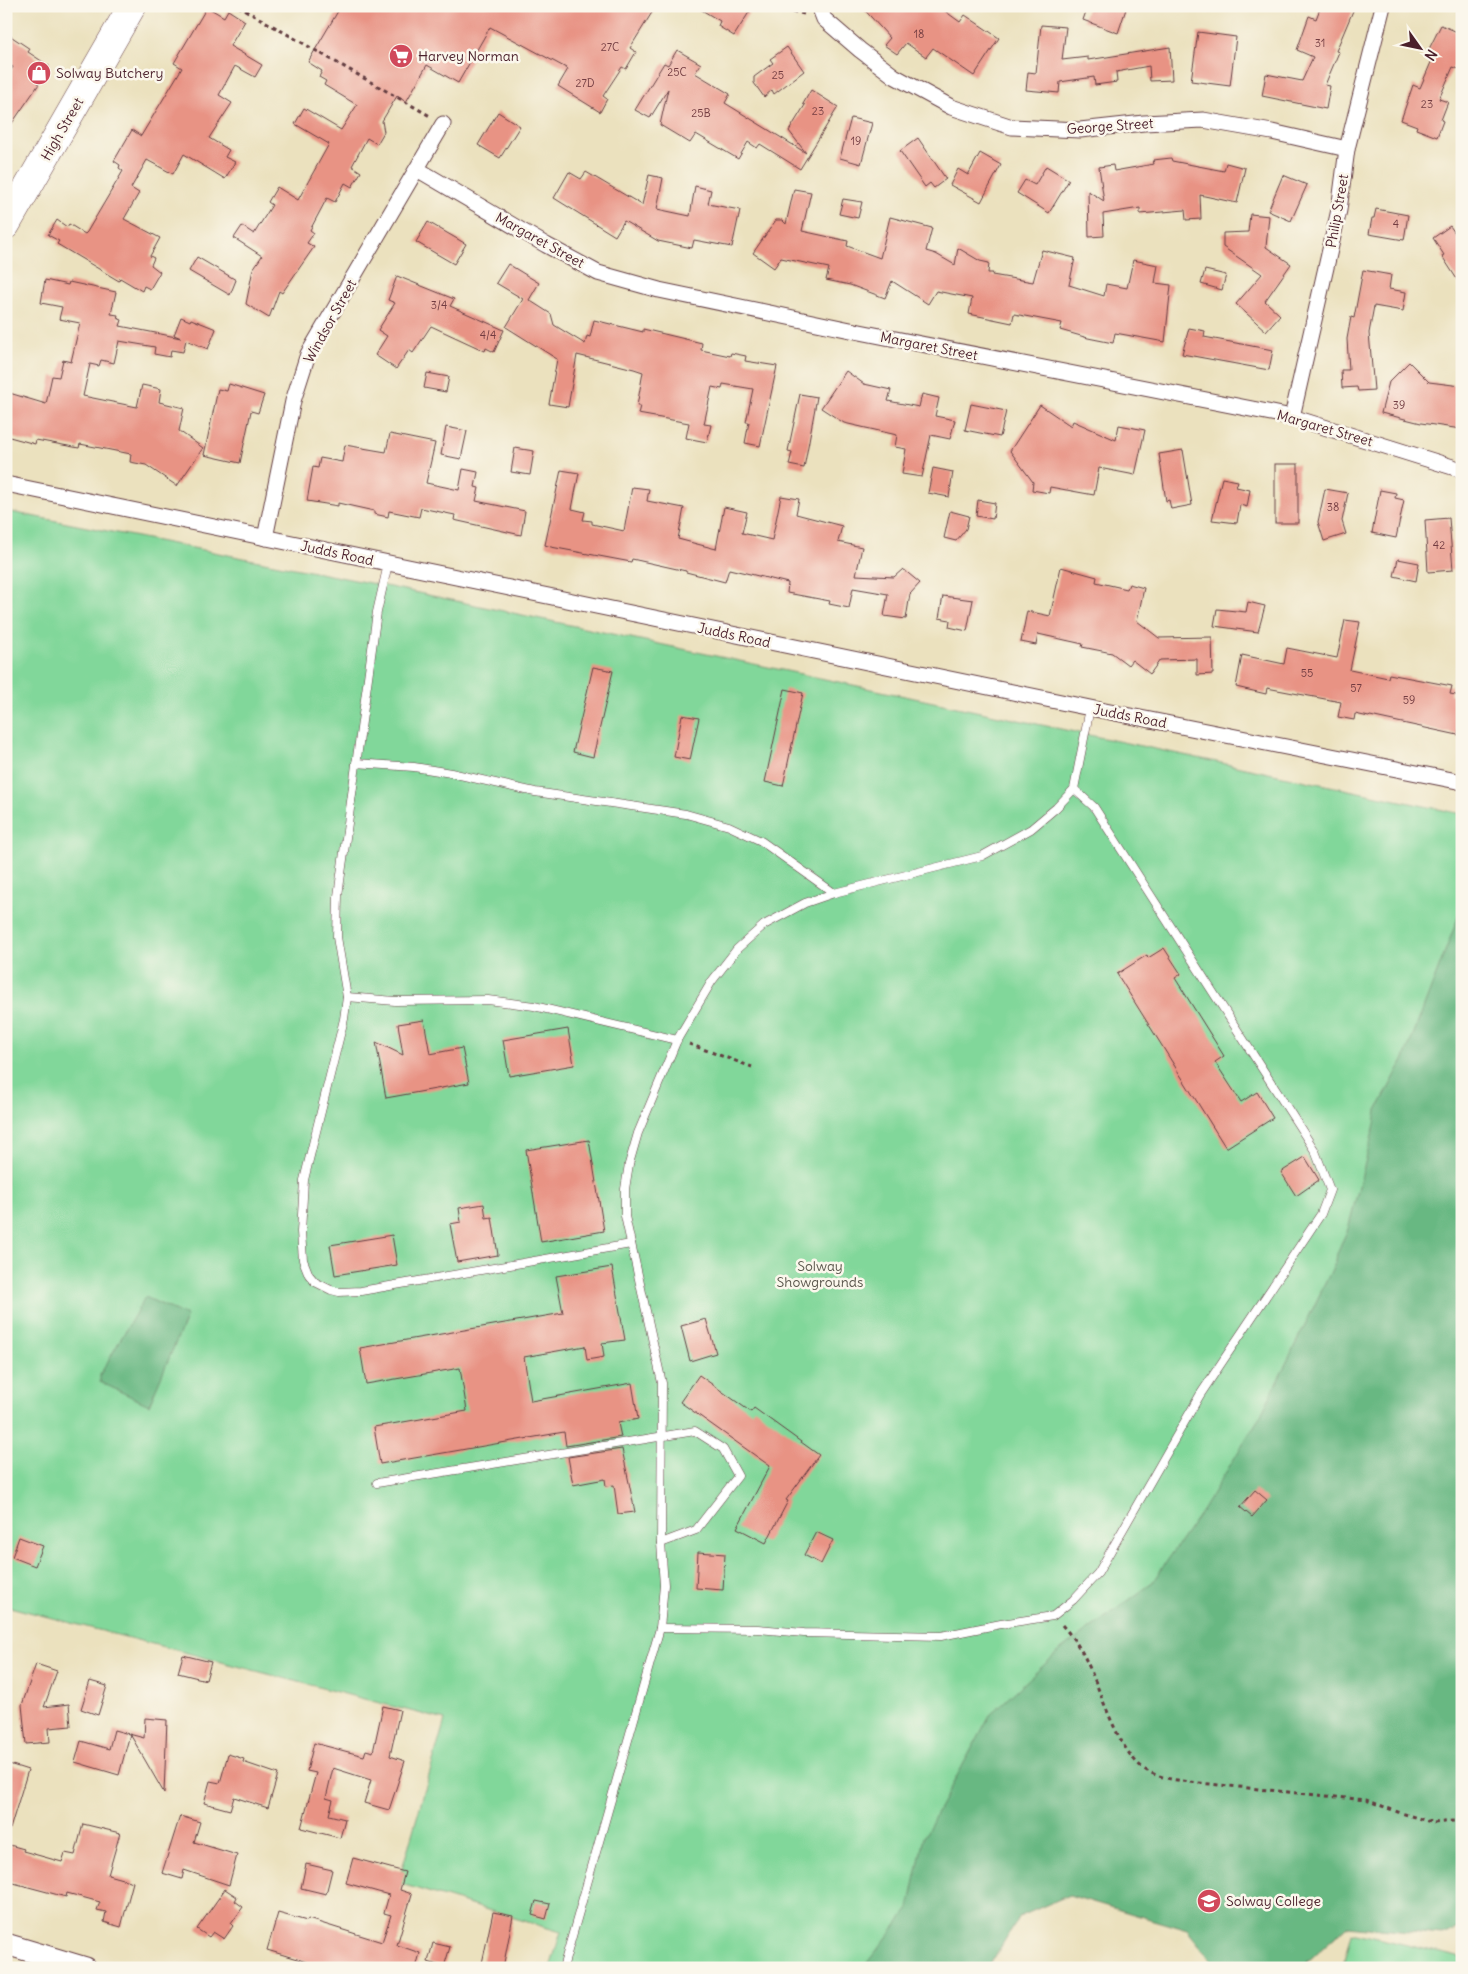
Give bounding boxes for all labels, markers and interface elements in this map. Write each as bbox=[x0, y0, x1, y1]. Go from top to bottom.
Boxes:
north arrow bbox=[1396, 22, 1446, 72]
house number: 18 bbox=[914, 27, 924, 41]
house number: 31 bbox=[1315, 36, 1325, 50]
house number: 27C bbox=[601, 40, 619, 54]
supermarket icon: Harvey Norman bbox=[388, 43, 414, 69]
text: N bbox=[1421, 46, 1441, 64]
place label: Harvey Norman bbox=[418, 47, 519, 65]
shop icon: Solway Butchery bbox=[26, 60, 52, 86]
place label: Solway Butchery bbox=[56, 64, 163, 82]
house number: 25C bbox=[667, 65, 687, 79]
house number: 25 bbox=[772, 68, 784, 82]
house number: 27D bbox=[575, 76, 595, 90]
street label: High Street bbox=[37, 94, 87, 164]
house number: 23 bbox=[1421, 97, 1433, 111]
house number: 23 bbox=[812, 104, 824, 118]
house number: 25B bbox=[691, 106, 711, 120]
street label: George Street bbox=[1066, 114, 1154, 138]
house number: 19 bbox=[851, 134, 861, 148]
street label: Philip Street bbox=[1322, 172, 1352, 249]
street label: Margaret Street bbox=[492, 208, 588, 272]
house number: 4 bbox=[1393, 217, 1399, 231]
street label: Windsor Street bbox=[300, 276, 361, 366]
house number: 3/4 bbox=[431, 298, 447, 312]
house number: 4/4 bbox=[480, 328, 496, 342]
street label: Margaret Street bbox=[879, 328, 980, 364]
house number: 39 bbox=[1393, 398, 1405, 412]
street label: Margaret Street bbox=[1275, 406, 1375, 450]
house number: 38 bbox=[1327, 500, 1339, 514]
street label: Judds Road bbox=[299, 536, 375, 570]
house number: 42 bbox=[1433, 538, 1445, 552]
street label: Judds Road bbox=[696, 618, 772, 652]
house number: 55 bbox=[1301, 666, 1313, 680]
house number: 57 bbox=[1350, 681, 1362, 695]
house number: 59 bbox=[1403, 693, 1415, 707]
street label: Judds Road bbox=[1092, 700, 1168, 732]
park label: Solway Showgrounds bbox=[777, 1257, 863, 1291]
school or university icon: Solway College bbox=[1196, 1888, 1222, 1914]
place label: Solway College bbox=[1226, 1892, 1321, 1910]

